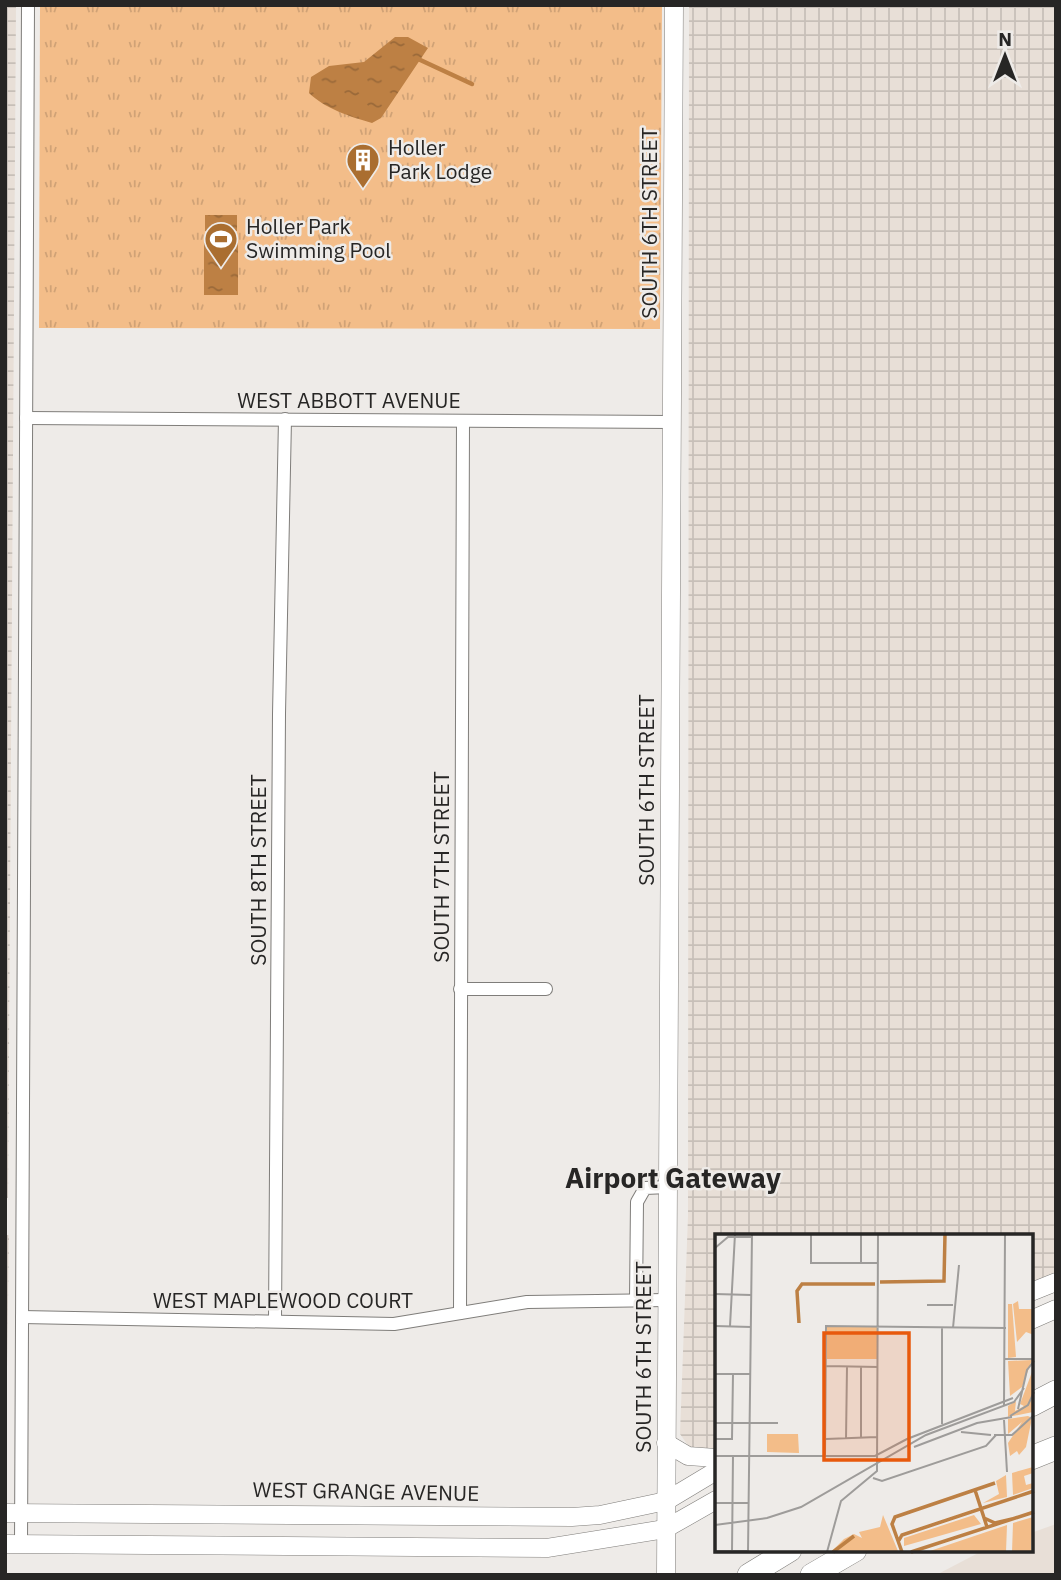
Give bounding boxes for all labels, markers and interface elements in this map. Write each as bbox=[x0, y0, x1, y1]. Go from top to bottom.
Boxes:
north arrow bbox=[970, 21, 1040, 91]
text: N bbox=[998, 27, 1012, 51]
street label: SOUTH 6TH STREET bbox=[635, 127, 663, 319]
place label: Holler Park Lodge bbox=[388, 133, 492, 185]
building icon: Holler Park Lodge bbox=[344, 141, 382, 190]
place label: Holler Park Swimming Pool bbox=[246, 212, 391, 264]
sports icon: Holler Park Swimming Pool bbox=[202, 220, 240, 269]
street label: WEST ABBOTT AVENUE bbox=[237, 386, 461, 414]
street label: SOUTH 6TH STREET bbox=[632, 694, 660, 886]
street label: SOUTH 7TH STREET bbox=[427, 771, 455, 963]
street label: SOUTH 8TH STREET bbox=[244, 774, 272, 966]
district label: Airport Gateway bbox=[565, 1159, 781, 1196]
inset map bbox=[715, 1234, 1033, 1552]
street label: SOUTH 6TH STREET bbox=[629, 1261, 657, 1453]
street label: WEST MAPLEWOOD COURT bbox=[153, 1286, 413, 1314]
street label: WEST GRANGE AVENUE bbox=[252, 1475, 480, 1507]

